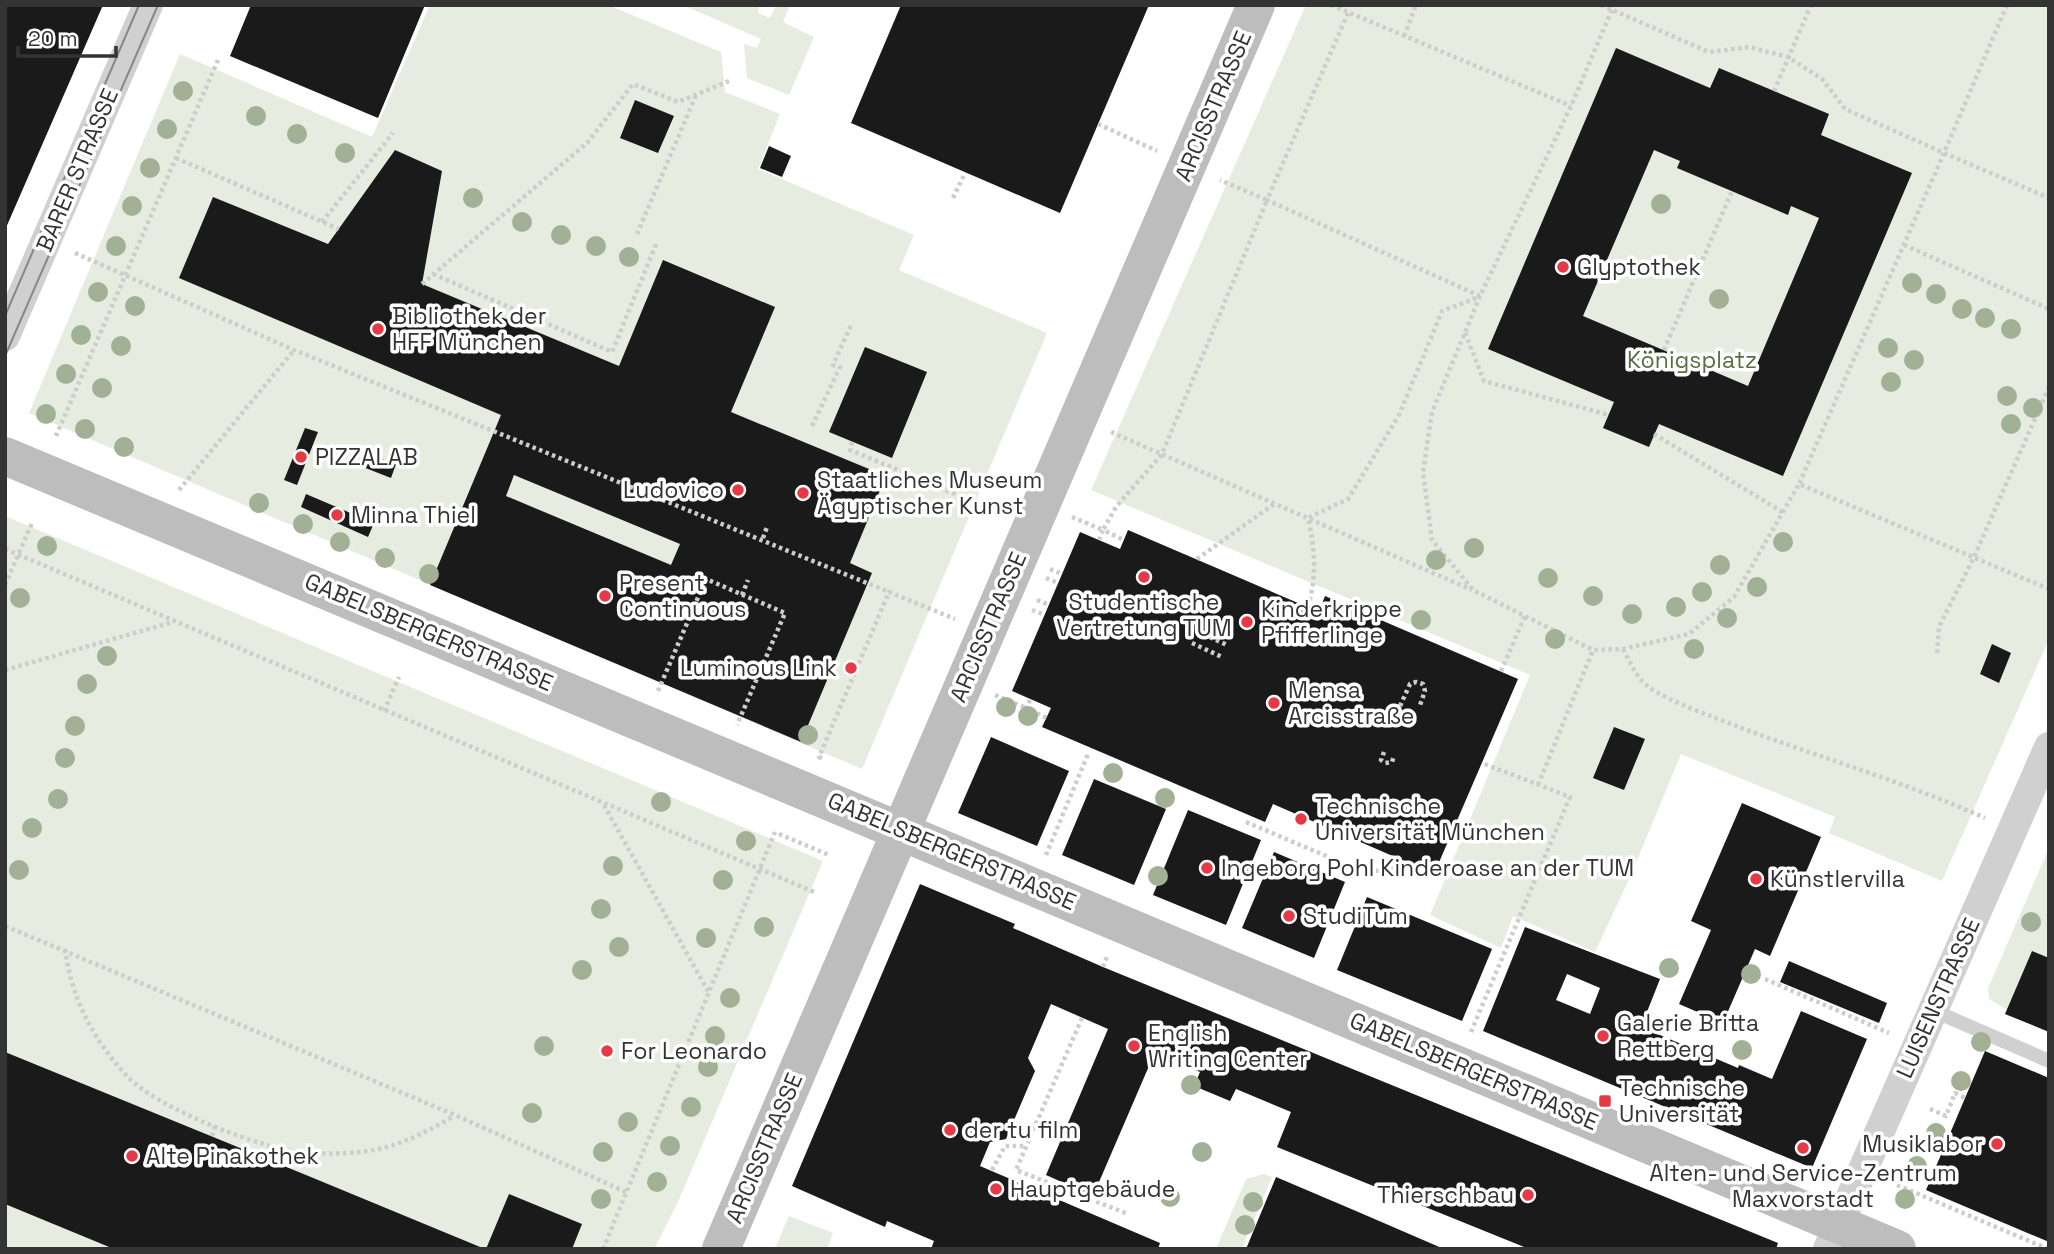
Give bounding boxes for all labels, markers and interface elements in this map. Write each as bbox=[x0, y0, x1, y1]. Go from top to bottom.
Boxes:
scale bar bbox=[18, 14, 116, 58]
text: 20 m bbox=[28, 25, 78, 52]
street label: ARCISSTRASSE bbox=[1168, 26, 1258, 186]
street label: BARER STRASSE bbox=[29, 84, 125, 256]
place label: Glyptothek bbox=[1577, 252, 1701, 282]
marker: Glyptothek bbox=[1555, 259, 1571, 275]
place label: Bibliothek der HFF München bbox=[392, 301, 546, 357]
marker: Bibliothek der HFF München bbox=[370, 321, 386, 337]
park label: Königsplatz bbox=[1627, 345, 1757, 375]
place label: PIZZALAB bbox=[315, 442, 418, 472]
marker: PIZZALAB bbox=[293, 449, 309, 465]
place label: Staatliches Museum Ägyptischer Kunst bbox=[817, 465, 1042, 521]
place label: Ludovico bbox=[623, 475, 724, 505]
marker: Ludovico bbox=[730, 482, 746, 498]
marker: Staatliches Museum Ägyptischer Kunst bbox=[795, 485, 811, 501]
place label: Minna Thiel bbox=[351, 500, 476, 530]
marker: Minna Thiel bbox=[329, 507, 345, 523]
street label: ARCISSTRASSE bbox=[943, 547, 1033, 707]
street label: GABELSBERGERSTRASSE bbox=[300, 566, 558, 698]
place label: Present Continuous bbox=[619, 568, 746, 624]
marker: Studentische Vertretung TUM bbox=[1136, 569, 1152, 585]
place label: Studentische Vertretung TUM bbox=[1056, 587, 1232, 643]
marker: Present Continuous bbox=[597, 588, 613, 604]
place label: Kinderkrippe Pfifferlinge bbox=[1261, 594, 1402, 650]
marker: Kinderkrippe Pfifferlinge bbox=[1239, 614, 1255, 630]
place label: Luminous Link bbox=[680, 653, 837, 683]
marker: Luminous Link bbox=[843, 660, 859, 676]
place label: Mensa Arcisstraße bbox=[1288, 675, 1414, 731]
marker: Mensa Arcisstraße bbox=[1266, 695, 1282, 711]
street label: GABELSBERGERSTRASSE bbox=[823, 785, 1081, 917]
place label: Technische Universität München bbox=[1315, 791, 1545, 847]
marker: Technische Universität München bbox=[1293, 811, 1309, 827]
place label: Ingeborg Pohl Kinderoase an der TUM bbox=[1221, 853, 1634, 883]
marker: Ingeborg Pohl Kinderoase an der TUM bbox=[1199, 860, 1215, 876]
place label: Künstlervilla bbox=[1770, 864, 1905, 894]
marker: Künstlervilla bbox=[1748, 871, 1764, 887]
place label: StudiTum bbox=[1303, 901, 1408, 931]
marker: StudiTum bbox=[1281, 908, 1297, 924]
street label: LUISENSTRASSE bbox=[1889, 913, 1987, 1083]
street label: GABELSBERGERSTRASSE bbox=[1345, 1005, 1603, 1137]
place label: Galerie Britta Rettberg bbox=[1617, 1008, 1759, 1064]
place label: English Writing Center bbox=[1148, 1018, 1308, 1074]
marker: Galerie Britta Rettberg bbox=[1595, 1028, 1611, 1044]
place label: For Leonardo bbox=[621, 1036, 767, 1066]
marker: English Writing Center bbox=[1126, 1038, 1142, 1054]
marker: For Leonardo bbox=[599, 1043, 615, 1059]
street label: ARCISSTRASSE bbox=[719, 1068, 809, 1228]
place label: Technische Universität bbox=[1619, 1073, 1745, 1129]
marker: Technische Universität bbox=[1597, 1093, 1613, 1109]
place label: der tu film bbox=[964, 1115, 1078, 1145]
marker: der tu film bbox=[942, 1122, 958, 1138]
place label: Musiklabor bbox=[1862, 1129, 1983, 1159]
marker: Musiklabor bbox=[1989, 1136, 2005, 1152]
marker: Alten- und Service-Zentrum Maxvorstadt bbox=[1795, 1140, 1811, 1156]
place label: Alte Pinakothek bbox=[146, 1141, 319, 1171]
marker: Alte Pinakothek bbox=[124, 1148, 140, 1164]
place label: Alten- und Service-Zentrum Maxvorstadt bbox=[1649, 1158, 1957, 1214]
place label: Hauptgebäude bbox=[1010, 1174, 1175, 1204]
place label: Thierschbau bbox=[1377, 1180, 1514, 1210]
marker: Hauptgebäude bbox=[988, 1181, 1004, 1197]
marker: Thierschbau bbox=[1520, 1187, 1536, 1203]

